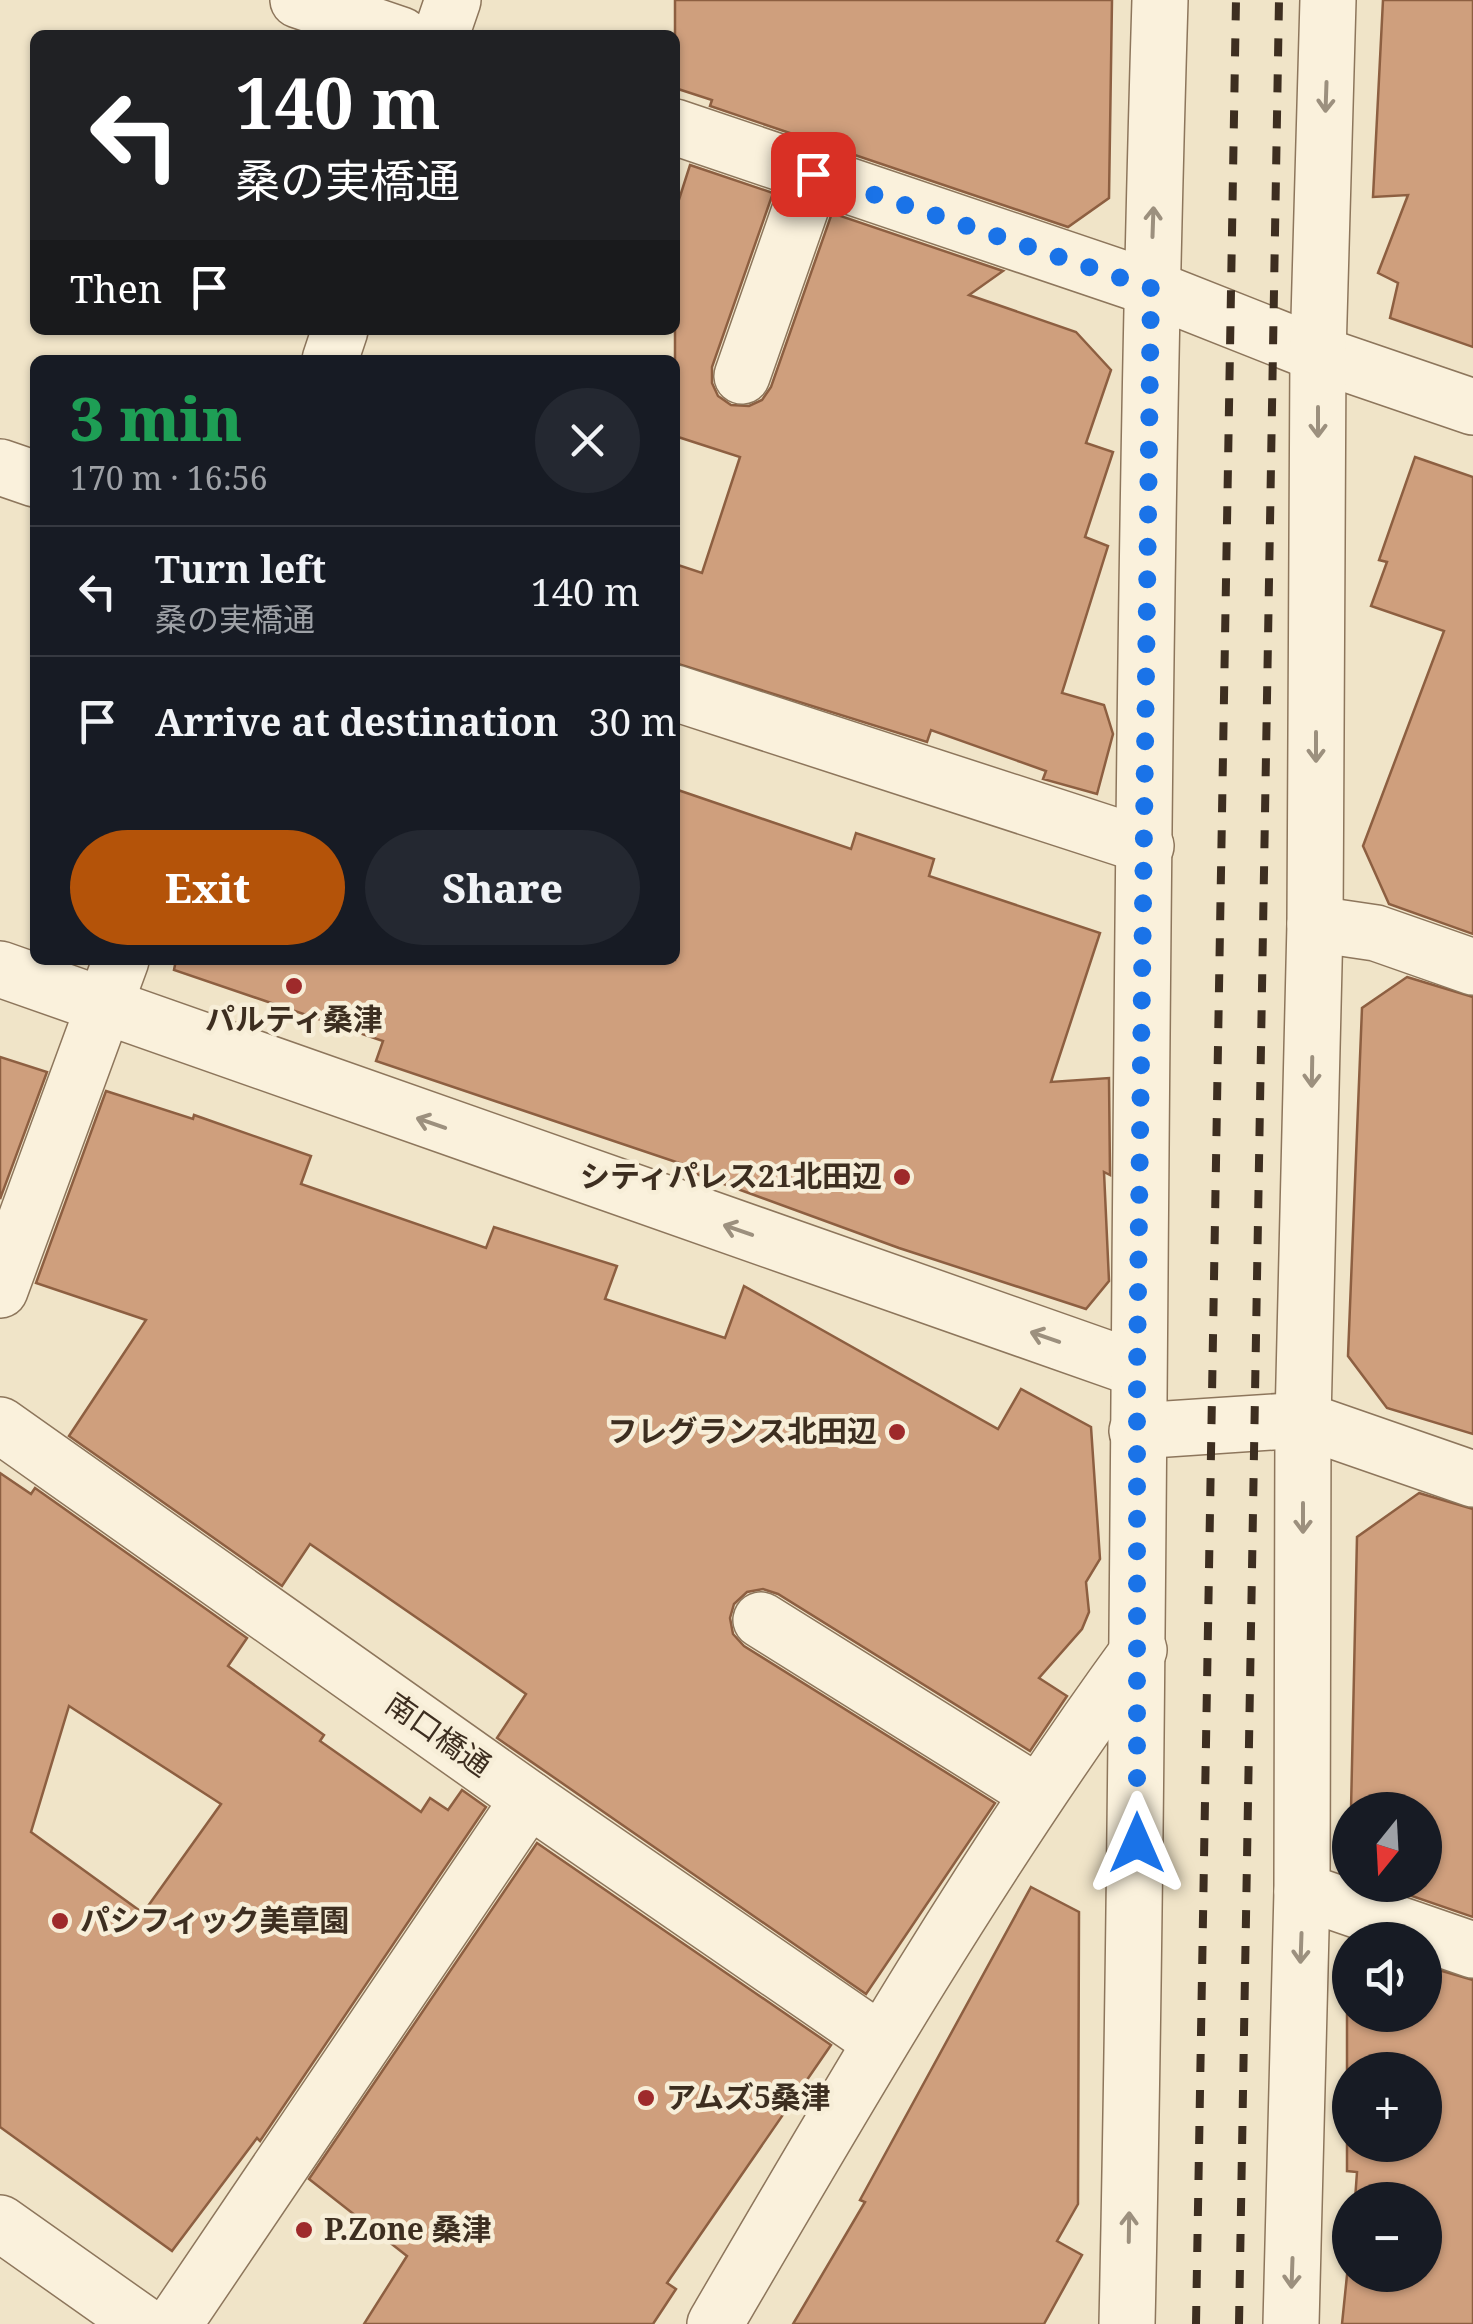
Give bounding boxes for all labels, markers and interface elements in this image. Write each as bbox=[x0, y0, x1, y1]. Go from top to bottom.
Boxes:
text: 140 m bbox=[235, 54, 441, 150]
icon: left bbox=[70, 70, 200, 200]
one-way arrow bbox=[1316, 81, 1335, 113]
pin bbox=[771, 132, 856, 217]
icon: arrive bbox=[786, 147, 841, 202]
text: 桑の実橋通 bbox=[235, 149, 460, 210]
one-way arrow bbox=[1144, 206, 1163, 238]
icon: arrive bbox=[182, 260, 237, 315]
text: Then bbox=[70, 262, 162, 314]
text: 3 min bbox=[70, 377, 242, 459]
button: close bbox=[535, 388, 640, 493]
one-way arrow bbox=[1308, 406, 1328, 438]
text: 170 m · 16:56 bbox=[70, 456, 268, 499]
text: Turn left bbox=[155, 542, 326, 594]
icon: left bbox=[70, 564, 125, 619]
text: 140 m bbox=[530, 565, 640, 617]
text: 桑の実橋通 bbox=[155, 597, 315, 640]
icon: arrive bbox=[70, 694, 125, 749]
text: Arrive at destination bbox=[155, 695, 559, 747]
text: 30 m bbox=[589, 695, 677, 747]
one-way arrow bbox=[1306, 730, 1326, 763]
button: Exit bbox=[70, 830, 345, 945]
button: Share bbox=[365, 830, 640, 945]
marker: パルティ桑津 bbox=[283, 975, 305, 997]
place label: パルティ桑津 bbox=[205, 998, 383, 1039]
one-way arrow bbox=[1302, 1056, 1321, 1088]
one-way arrow bbox=[417, 1113, 448, 1131]
place label: シティパレス21北田辺 bbox=[580, 1155, 882, 1196]
marker: シティパレス21北田辺 bbox=[891, 1166, 913, 1188]
one-way arrow bbox=[724, 1220, 755, 1238]
one-way arrow bbox=[1031, 1327, 1062, 1345]
place label: フレグランス北田辺 bbox=[608, 1410, 877, 1451]
marker: フレグランス北田辺 bbox=[886, 1421, 908, 1443]
one-way arrow bbox=[1294, 1500, 1312, 1533]
street label: 南口橋通 bbox=[378, 1683, 500, 1785]
position arrow bbox=[1085, 1791, 1189, 1895]
north arrow bbox=[1332, 1792, 1442, 1902]
map controls bbox=[1332, 1792, 1442, 2292]
place label: パシフィック美章園 bbox=[80, 1899, 349, 1940]
marker: パシフィック美章園 bbox=[49, 1910, 71, 1932]
button: sound bbox=[1332, 1922, 1442, 2032]
one-way arrow bbox=[1291, 1931, 1310, 1963]
button: + bbox=[1332, 2052, 1442, 2162]
place label: アムズ5桑津 bbox=[666, 2076, 831, 2117]
marker: アムズ5桑津 bbox=[635, 2087, 657, 2109]
button: − bbox=[1332, 2182, 1442, 2292]
place label: P.Zone 桑津 bbox=[324, 2208, 492, 2249]
one-way arrow bbox=[1120, 2211, 1139, 2243]
marker: P.Zone 桑津 bbox=[293, 2219, 315, 2241]
one-way arrow bbox=[1282, 2256, 1301, 2288]

